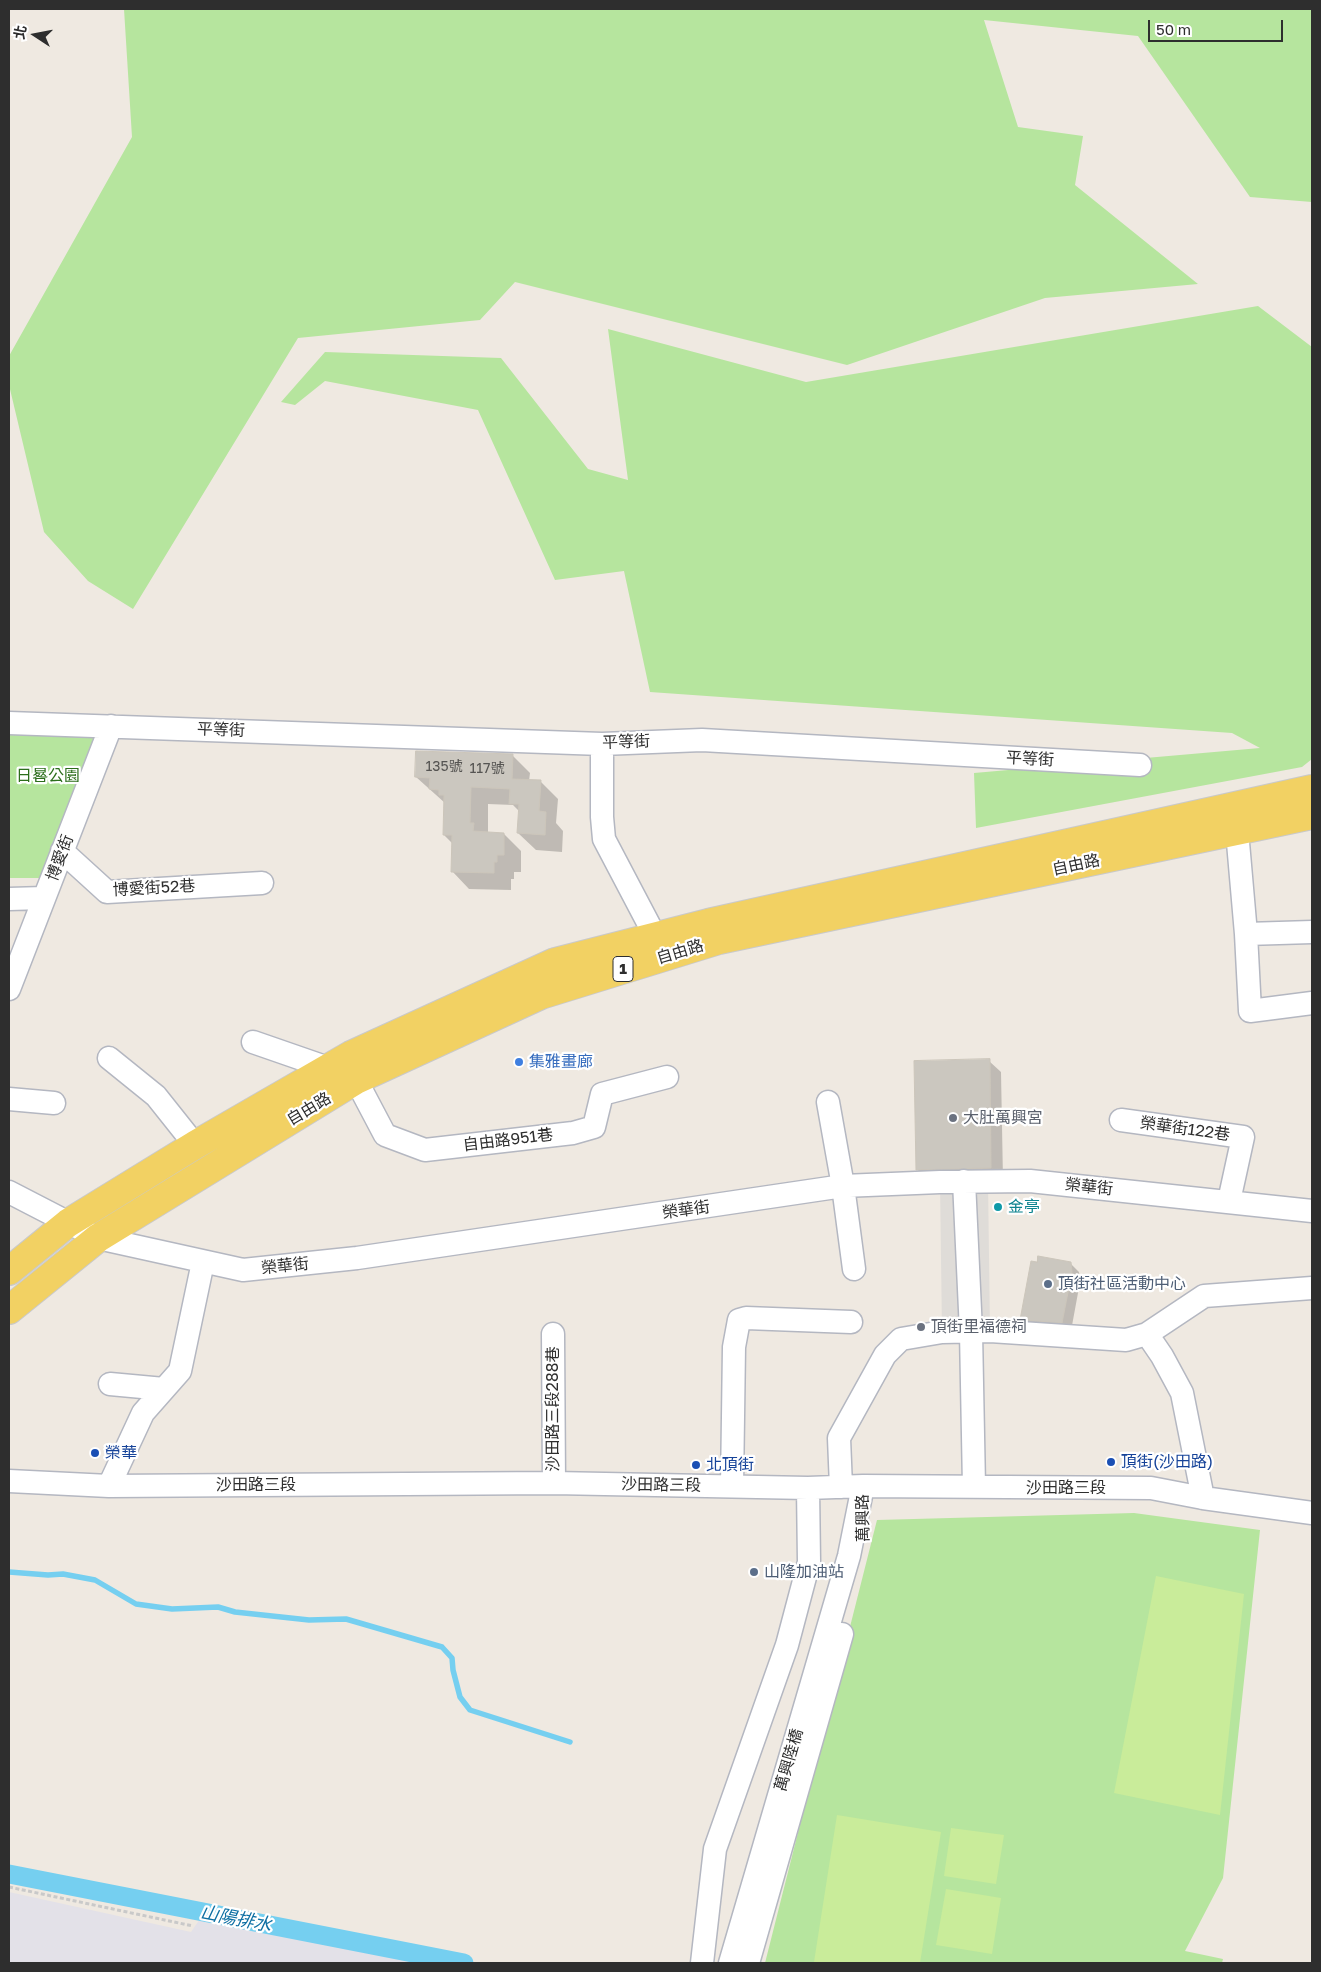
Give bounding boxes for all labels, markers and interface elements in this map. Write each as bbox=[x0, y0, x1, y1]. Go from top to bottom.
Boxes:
north arrow bbox=[10, 10, 60, 60]
scale bar bbox=[1151, 10, 1286, 42]
text: 50 m bbox=[1156, 20, 1191, 38]
text: 北 bbox=[10, 24, 29, 41]
street label: 平等街 bbox=[197, 720, 245, 740]
street label: 平等街 bbox=[602, 732, 650, 752]
street label: 平等街 bbox=[1006, 748, 1054, 770]
house number: 135號 bbox=[425, 759, 463, 775]
house number: 117號 bbox=[470, 761, 504, 777]
park label: 日晷公園 bbox=[16, 766, 80, 786]
street label: 博愛街 bbox=[42, 832, 78, 884]
street label: 自由路 bbox=[1051, 851, 1101, 879]
street label: 博愛街52巷 bbox=[112, 876, 196, 900]
street label: 自由路 bbox=[654, 936, 706, 968]
road number: 1 bbox=[613, 956, 633, 982]
place label: 集雅畫廊 bbox=[529, 1052, 593, 1072]
marker: 集雅畫廊 bbox=[513, 1056, 525, 1068]
street label: 自由路 bbox=[283, 1088, 335, 1130]
place label: 大肚萬興宮 bbox=[963, 1108, 1043, 1128]
marker: 大肚萬興宮 bbox=[947, 1112, 959, 1124]
street label: 榮華街122巷 bbox=[1139, 1113, 1231, 1145]
street label: 自由路951巷 bbox=[462, 1125, 554, 1155]
street label: 榮華街 bbox=[1064, 1175, 1114, 1199]
street label: 榮華街 bbox=[661, 1197, 711, 1223]
place label: 金亭 bbox=[1008, 1197, 1040, 1217]
marker: 金亭 bbox=[992, 1201, 1004, 1213]
street label: 榮華街 bbox=[260, 1254, 310, 1278]
place label: 頂街社區活動中心 bbox=[1058, 1274, 1186, 1294]
marker: 頂街社區活動中心 bbox=[1042, 1278, 1054, 1290]
place label: 頂街里福德祠 bbox=[931, 1317, 1027, 1337]
marker: 頂街里福德祠 bbox=[915, 1321, 927, 1333]
street label: 沙田路三段288巷 bbox=[543, 1347, 563, 1471]
place label: 榮華 bbox=[105, 1443, 137, 1463]
marker: 榮華 bbox=[89, 1447, 101, 1459]
place label: 頂街(沙田路) bbox=[1121, 1452, 1213, 1472]
place label: 北頂街 bbox=[706, 1455, 754, 1475]
marker: 頂街(沙田路) bbox=[1105, 1456, 1117, 1468]
marker: 北頂街 bbox=[690, 1459, 702, 1471]
street label: 沙田路三段 bbox=[216, 1475, 296, 1495]
street label: 沙田路三段 bbox=[621, 1475, 701, 1495]
street label: 沙田路三段 bbox=[1026, 1478, 1106, 1498]
street label: 萬興路 bbox=[853, 1494, 873, 1542]
place label: 山隆加油站 bbox=[764, 1562, 844, 1582]
marker: 山隆加油站 bbox=[748, 1566, 760, 1578]
street label: 萬興陸橋 bbox=[771, 1727, 807, 1793]
water label: 山陽排水 bbox=[199, 1902, 273, 1936]

